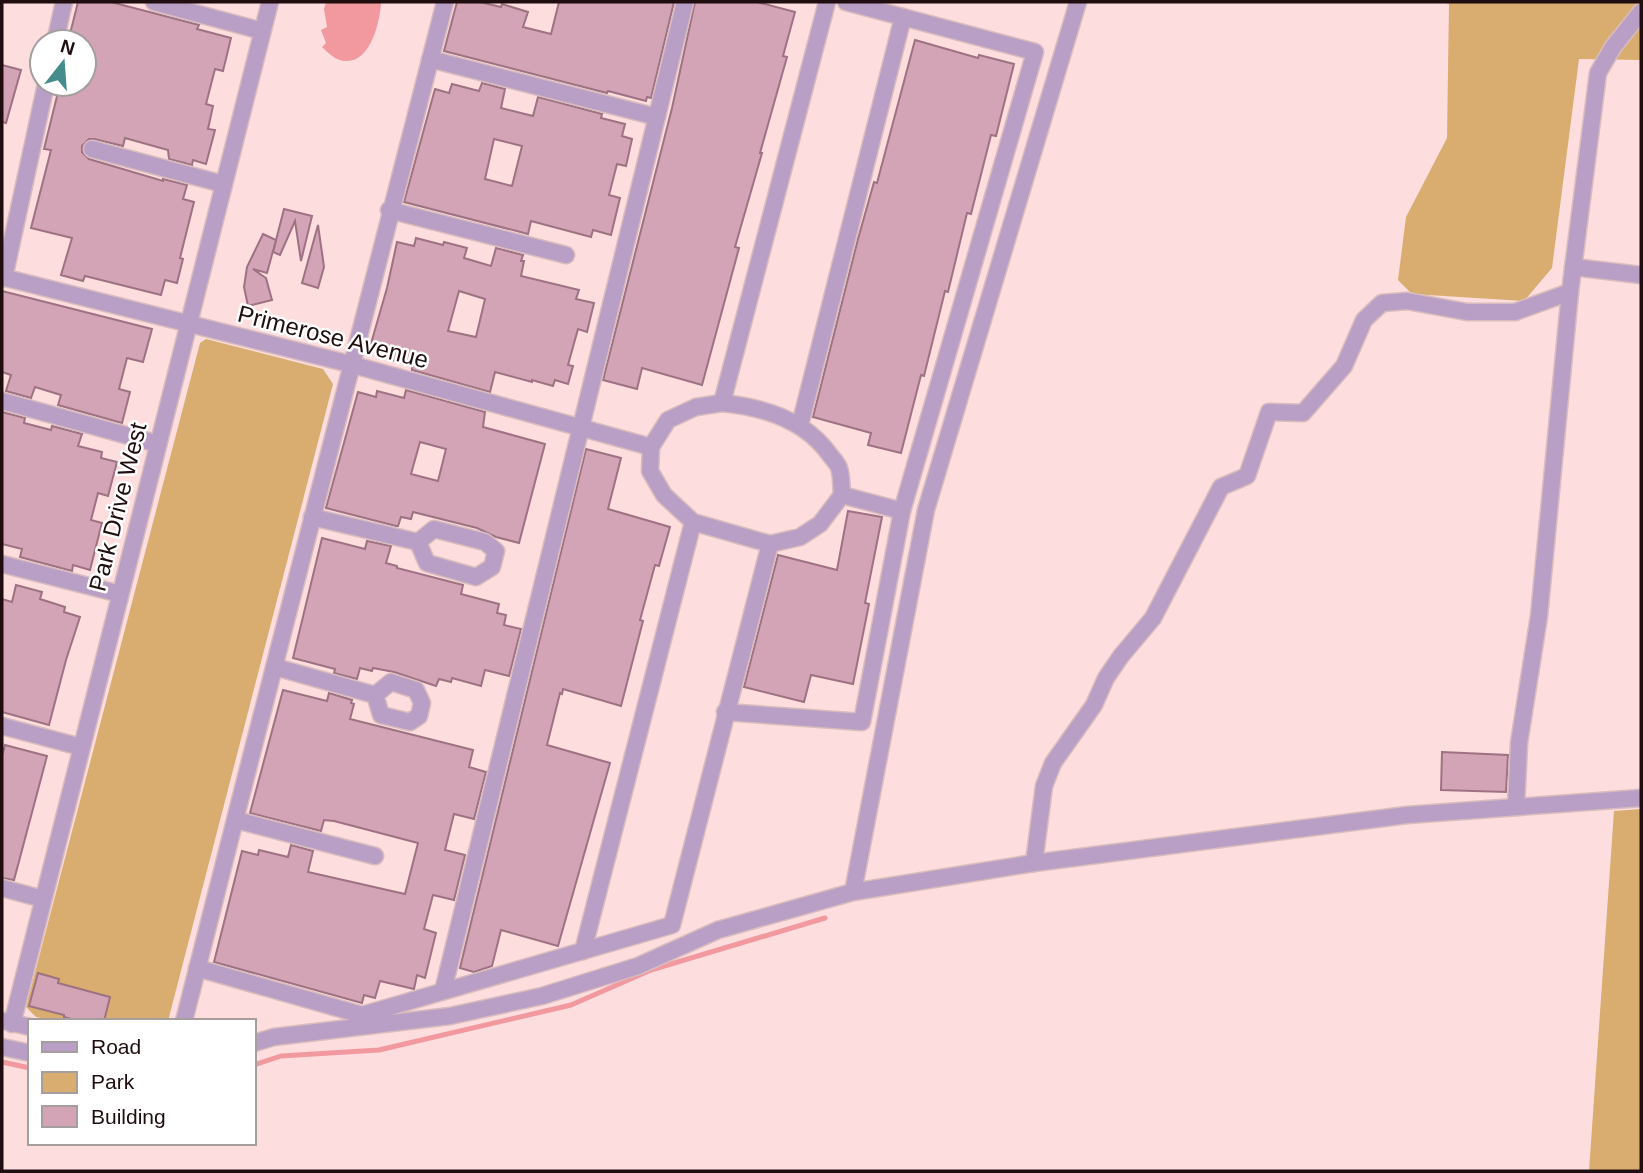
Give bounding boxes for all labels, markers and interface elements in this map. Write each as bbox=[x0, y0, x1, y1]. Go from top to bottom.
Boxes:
north arrow bbox=[28, 28, 98, 98]
text: N bbox=[58, 35, 77, 59]
street label: Primerose Avenue bbox=[235, 300, 431, 373]
street label: Park Drive West bbox=[83, 419, 152, 594]
legend bbox=[28, 1019, 256, 1145]
text: Road bbox=[91, 1035, 141, 1058]
text: Park bbox=[91, 1070, 135, 1093]
text: Building bbox=[91, 1105, 166, 1128]

